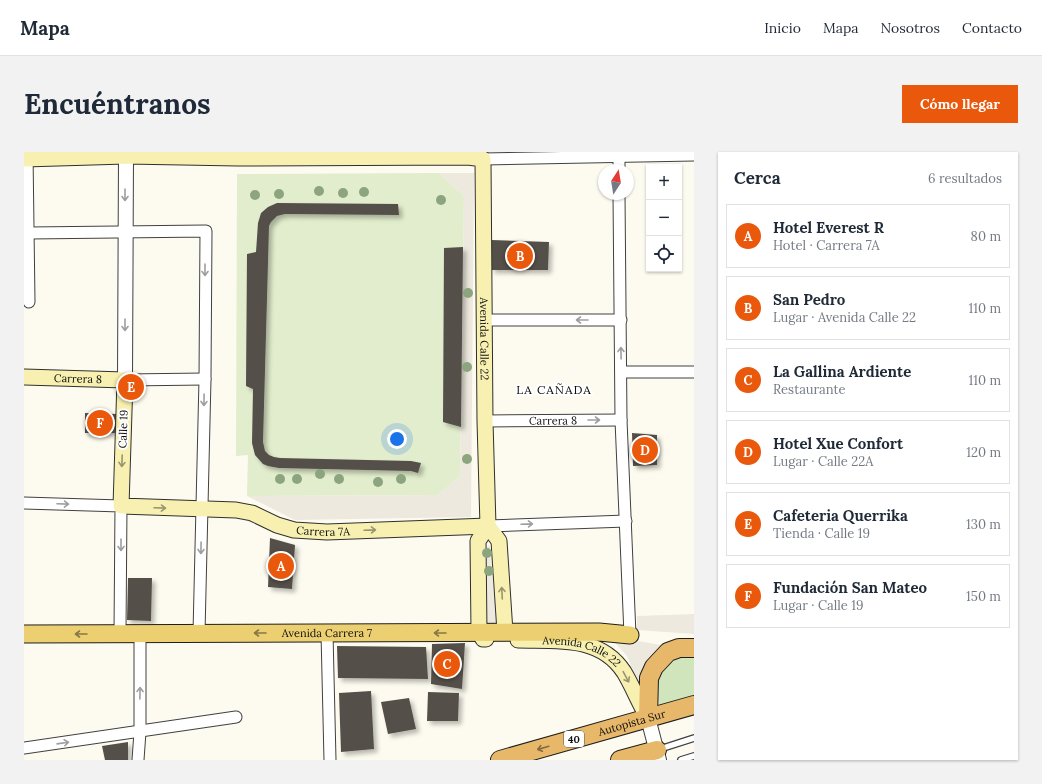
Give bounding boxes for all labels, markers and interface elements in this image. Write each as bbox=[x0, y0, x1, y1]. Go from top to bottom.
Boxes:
text: Mapa bbox=[20, 16, 70, 40]
text: Inicio bbox=[764, 19, 801, 37]
text: Mapa bbox=[823, 19, 859, 37]
text: Nosotros bbox=[881, 19, 940, 37]
text: Contacto bbox=[962, 19, 1022, 37]
button: Cómo llegar bbox=[902, 85, 1018, 123]
text: Encuéntranos bbox=[24, 86, 211, 122]
north arrow bbox=[598, 164, 634, 200]
map controls bbox=[646, 164, 682, 272]
button: + bbox=[646, 164, 682, 200]
text: Cerca bbox=[734, 167, 781, 189]
text: 6 resultados bbox=[928, 170, 1002, 187]
one-way arrow bbox=[121, 188, 129, 201]
button: − bbox=[646, 200, 682, 236]
text: Hotel Everest R bbox=[773, 218, 884, 237]
text: A bbox=[744, 228, 752, 245]
text: 80 m bbox=[971, 228, 1001, 245]
button: locate bbox=[646, 236, 682, 272]
text: Hotel · Carrera 7A bbox=[773, 237, 880, 254]
pin: B bbox=[507, 241, 533, 271]
one-way arrow bbox=[202, 263, 209, 276]
text: San Pedro bbox=[773, 290, 845, 309]
street label: Avenida Calle 22 bbox=[477, 296, 492, 381]
text: B bbox=[744, 300, 752, 317]
text: 110 m bbox=[968, 300, 1001, 317]
text: Lugar · Avenida Calle 22 bbox=[773, 309, 916, 326]
one-way arrow bbox=[576, 316, 589, 324]
one-way arrow bbox=[121, 318, 129, 331]
one-way arrow bbox=[617, 347, 625, 360]
text: La Gallina Ardiente bbox=[773, 362, 911, 381]
street label: Carrera 8 bbox=[54, 371, 102, 386]
pin: E bbox=[118, 372, 144, 402]
text: C bbox=[744, 372, 752, 389]
text: 110 m bbox=[968, 372, 1001, 389]
text: Restaurante bbox=[773, 381, 846, 398]
district label: LA CAÑADA bbox=[516, 382, 592, 397]
one-way arrow bbox=[200, 393, 208, 406]
pin: F bbox=[87, 408, 113, 438]
street label: Calle 19 bbox=[115, 409, 131, 449]
street label: Carrera 8 bbox=[529, 413, 577, 428]
one-way arrow bbox=[587, 416, 600, 424]
your location bbox=[387, 429, 407, 449]
text: Hotel Xue Confort bbox=[773, 434, 903, 453]
pin: D bbox=[632, 435, 658, 465]
text: D bbox=[743, 444, 753, 461]
text: 120 m bbox=[966, 444, 1001, 461]
text: Lugar · Calle 22A bbox=[773, 453, 873, 470]
one-way arrow bbox=[119, 454, 126, 467]
one-way arrow bbox=[56, 500, 69, 508]
one-way arrow bbox=[153, 504, 166, 511]
text: Cafeteria Querrika bbox=[773, 506, 908, 525]
text: E bbox=[744, 516, 752, 533]
text: 130 m bbox=[966, 516, 1001, 533]
one-way arrow bbox=[520, 521, 533, 528]
street label: Carrera 7A bbox=[296, 523, 351, 539]
text: Tienda · Calle 19 bbox=[773, 525, 870, 542]
one-way arrow bbox=[363, 527, 376, 534]
one-way arrow bbox=[117, 538, 125, 551]
one-way arrow bbox=[197, 541, 205, 554]
pin: A bbox=[268, 551, 294, 581]
text: Fundación San Mateo bbox=[773, 578, 927, 597]
one-way arrow bbox=[499, 587, 506, 600]
text: F bbox=[744, 588, 752, 605]
text: 150 m bbox=[966, 588, 1001, 605]
text: Lugar · Calle 19 bbox=[773, 597, 863, 614]
street label: Avenida Carrera 7 bbox=[281, 626, 372, 640]
one-way arrow bbox=[254, 629, 267, 637]
one-way arrow bbox=[434, 629, 447, 637]
one-way arrow bbox=[75, 630, 88, 638]
street label: Avenida Calle 22 bbox=[541, 633, 624, 670]
pin: C bbox=[434, 649, 460, 679]
one-way arrow bbox=[623, 670, 630, 682]
one-way arrow bbox=[136, 687, 144, 700]
street label: Autopista Sur bbox=[596, 706, 667, 739]
road number: 40 bbox=[564, 731, 584, 747]
one-way arrow bbox=[56, 739, 69, 747]
one-way arrow bbox=[537, 745, 550, 752]

